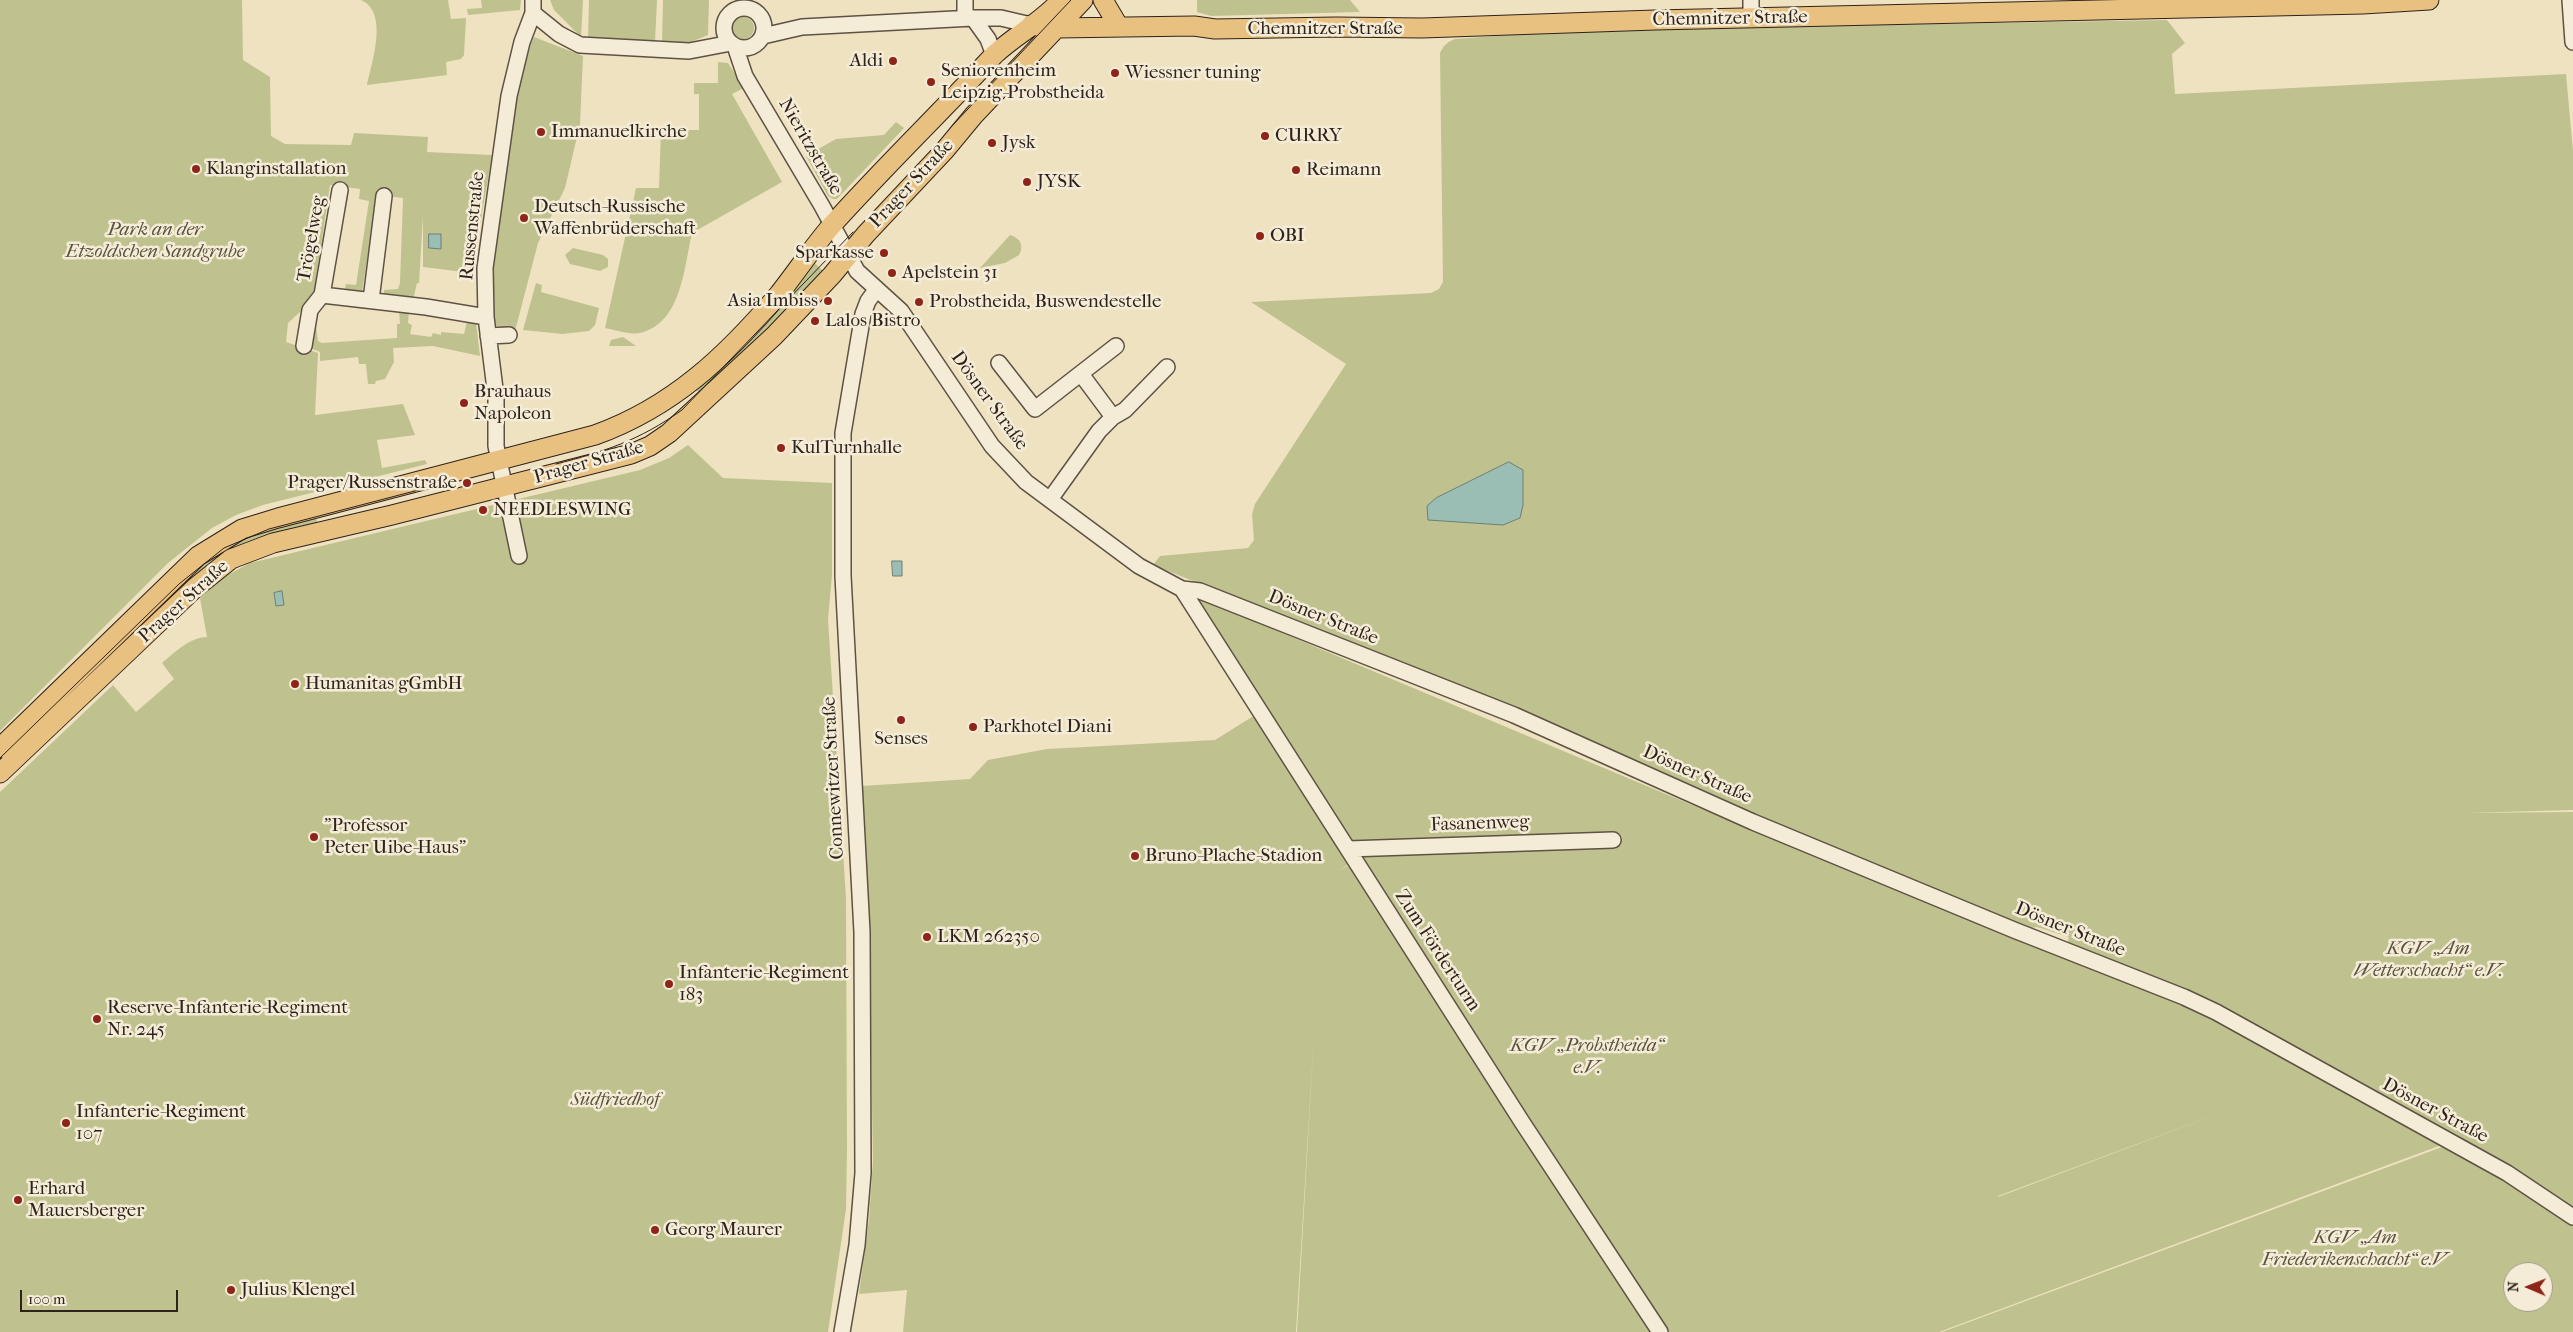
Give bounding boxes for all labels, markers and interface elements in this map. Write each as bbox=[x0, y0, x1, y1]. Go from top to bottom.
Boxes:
street label: Chemnitzer Straße bbox=[1652, 6, 1808, 32]
street label: Chemnitzer Straße bbox=[1247, 18, 1403, 40]
place label: Aldi bbox=[850, 50, 883, 72]
marker: Aldi bbox=[887, 55, 899, 67]
place label: Seniorenheim Leipzig-Probstheida bbox=[941, 60, 1104, 104]
place label: Wiessner tuning bbox=[1125, 62, 1260, 84]
marker: Wiessner tuning bbox=[1109, 67, 1121, 79]
marker: Seniorenheim Leipzig-Probstheida bbox=[925, 76, 937, 88]
street label: Nieritzstraße bbox=[773, 94, 847, 200]
place label: Immanuelkirche bbox=[551, 121, 687, 143]
place label: CURRY bbox=[1275, 125, 1342, 147]
marker: Immanuelkirche bbox=[535, 126, 547, 138]
marker: CURRY bbox=[1259, 130, 1271, 142]
place label: Jysk bbox=[1002, 132, 1036, 154]
street label: Prager Straße bbox=[865, 135, 959, 233]
marker: Jysk bbox=[986, 137, 998, 149]
place label: Klanginstallation bbox=[206, 158, 346, 180]
place label: Reimann bbox=[1306, 159, 1381, 181]
marker: Klanginstallation bbox=[190, 163, 202, 175]
marker: Reimann bbox=[1290, 164, 1302, 176]
street label: Russenstraße bbox=[456, 171, 490, 281]
place label: JYSK bbox=[1037, 171, 1081, 193]
marker: JYSK bbox=[1021, 176, 1033, 188]
street label: Trögelweg bbox=[293, 194, 331, 284]
place label: Deutsch-Russische Waffenbrüderschaft bbox=[534, 196, 696, 240]
marker: Deutsch-Russische Waffenbrüderschaft bbox=[518, 212, 530, 224]
park label: Park an der Etzoldschen Sandgrube bbox=[66, 219, 244, 263]
place label: OBI bbox=[1270, 225, 1304, 247]
marker: OBI bbox=[1254, 230, 1266, 242]
place label: Sparkasse bbox=[795, 242, 874, 264]
marker: Sparkasse bbox=[878, 247, 890, 259]
place label: Apelstein 31 bbox=[902, 262, 998, 284]
marker: Apelstein 31 bbox=[886, 267, 898, 279]
place label: Asia Imbiss bbox=[728, 290, 818, 312]
place label: Probstheida, Buswendestelle bbox=[929, 291, 1161, 313]
marker: Asia Imbiss bbox=[822, 295, 834, 307]
marker: Probstheida, Buswendestelle bbox=[913, 296, 925, 308]
place label: Lalos Bistro bbox=[825, 310, 921, 332]
marker: Lalos Bistro bbox=[809, 315, 821, 327]
street label: Dösner Straße bbox=[945, 347, 1033, 455]
place label: Brauhaus Napoleon bbox=[474, 381, 552, 425]
marker: Brauhaus Napoleon bbox=[458, 397, 470, 409]
street label: Prager Straße bbox=[531, 436, 647, 490]
place label: KulTurnhalle bbox=[791, 437, 902, 459]
marker: KulTurnhalle bbox=[775, 442, 787, 454]
place label: Prager/Russenstraße bbox=[287, 472, 457, 494]
marker: Prager/Russenstraße bbox=[461, 477, 473, 489]
place label: NEEDLESWING bbox=[493, 499, 631, 521]
marker: NEEDLESWING bbox=[477, 504, 489, 516]
street label: Prager Straße bbox=[134, 556, 234, 648]
street label: Dösner Straße bbox=[1265, 586, 1381, 650]
place label: Humanitas gGmbH bbox=[305, 673, 463, 695]
marker: Humanitas gGmbH bbox=[289, 678, 301, 690]
street label: Connewitzer Straße bbox=[818, 696, 850, 860]
marker: Senses bbox=[895, 714, 907, 726]
place label: Parkhotel Diani bbox=[983, 716, 1112, 738]
marker: Parkhotel Diani bbox=[967, 721, 979, 733]
place label: Senses bbox=[874, 728, 928, 750]
street label: Dösner Straße bbox=[1639, 741, 1755, 809]
street label: Fasanenweg bbox=[1430, 811, 1530, 837]
place label: "Professor Peter Uibe-Haus" bbox=[324, 815, 466, 859]
marker: "Professor Peter Uibe-Haus" bbox=[308, 831, 320, 843]
place label: Bruno-Plache-Stadion bbox=[1145, 845, 1322, 867]
marker: Bruno-Plache-Stadion bbox=[1129, 850, 1141, 862]
street label: Zum Förderturm bbox=[1389, 886, 1485, 1016]
street label: Dösner Straße bbox=[2012, 898, 2128, 962]
place label: LKM 262350 bbox=[937, 926, 1040, 948]
marker: LKM 262350 bbox=[921, 931, 933, 943]
park label: KGV „Am Wetterschacht“ e.V. bbox=[2353, 938, 2503, 982]
place label: Infanterie-Regiment 183 bbox=[679, 962, 849, 1006]
marker: Infanterie-Regiment 183 bbox=[663, 978, 675, 990]
place label: Reserve-Infanterie-Regiment Nr. 245 bbox=[107, 997, 348, 1041]
marker: Reserve-Infanterie-Regiment Nr. 245 bbox=[91, 1013, 103, 1025]
park label: KGV „Probstheida“ e.V. bbox=[1510, 1035, 1664, 1079]
street label: Dösner Straße bbox=[2378, 1073, 2492, 1149]
park label: Südfriedhof bbox=[570, 1089, 660, 1111]
place label: Infanterie-Regiment 107 bbox=[76, 1101, 246, 1145]
marker: Infanterie-Regiment 107 bbox=[60, 1117, 72, 1129]
place label: Erhard Mauersberger bbox=[28, 1178, 144, 1222]
marker: Erhard Mauersberger bbox=[12, 1194, 24, 1206]
place label: Georg Maurer bbox=[665, 1219, 782, 1241]
marker: Georg Maurer bbox=[649, 1224, 661, 1236]
park label: KGV „Am Friederikenschacht“ e.V bbox=[2262, 1227, 2448, 1271]
north arrow bbox=[2503, 1262, 2553, 1312]
place label: Julius Klengel bbox=[241, 1279, 355, 1301]
scale bar bbox=[22, 1280, 180, 1312]
text: N bbox=[2505, 1281, 2522, 1292]
marker: Julius Klengel bbox=[225, 1284, 237, 1296]
text: 100 m bbox=[28, 1290, 66, 1308]

